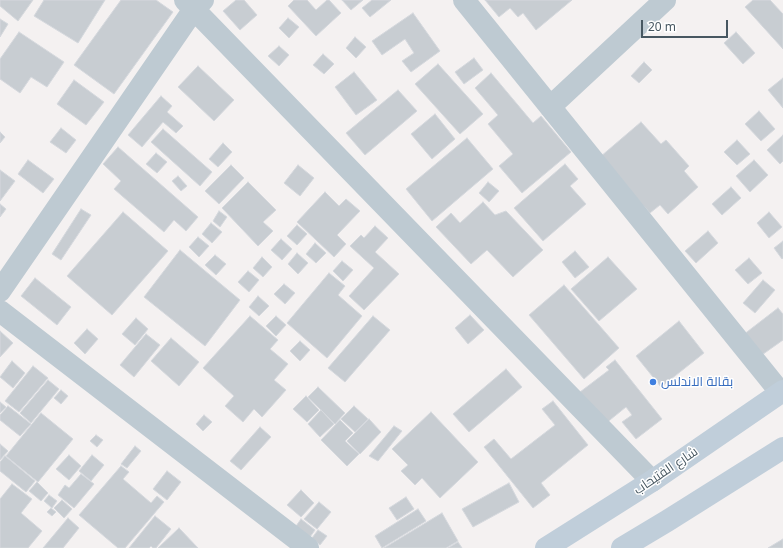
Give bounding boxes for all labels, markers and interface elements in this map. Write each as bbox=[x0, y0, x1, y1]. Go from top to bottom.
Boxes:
scale bar bbox=[643, 12, 730, 38]
text: 20 m bbox=[648, 18, 676, 35]
place label: بقالة الاندلس bbox=[661, 374, 733, 390]
marker: بقالة الاندلس bbox=[648, 377, 658, 387]
street label: شارع الفتيحاب bbox=[631, 444, 701, 498]

